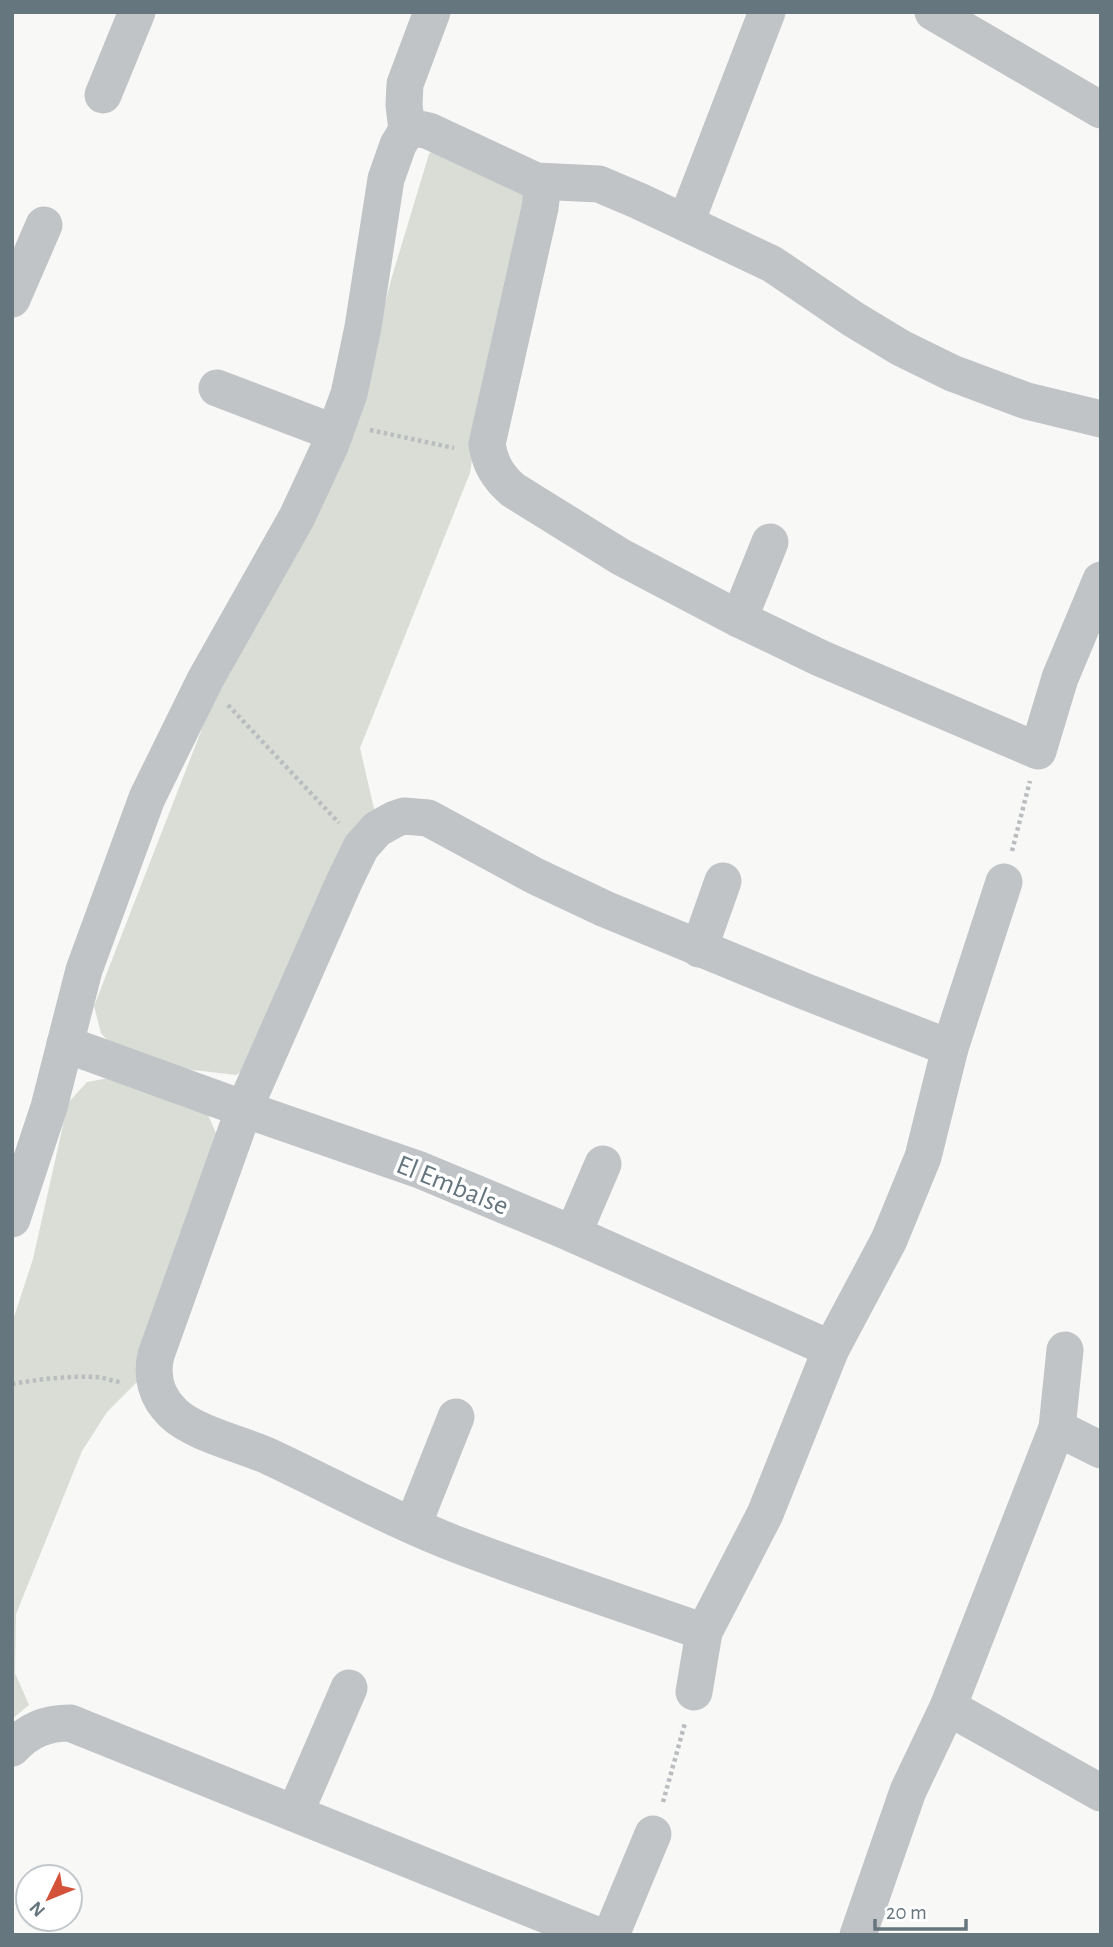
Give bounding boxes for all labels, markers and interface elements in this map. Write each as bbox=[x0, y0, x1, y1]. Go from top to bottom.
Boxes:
street label: El Embalse bbox=[392, 1151, 512, 1221]
north arrow bbox=[14, 1863, 84, 1933]
scale bar bbox=[875, 1888, 966, 1932]
text: N bbox=[26, 1897, 49, 1920]
text: 20 m bbox=[886, 1902, 927, 1923]

